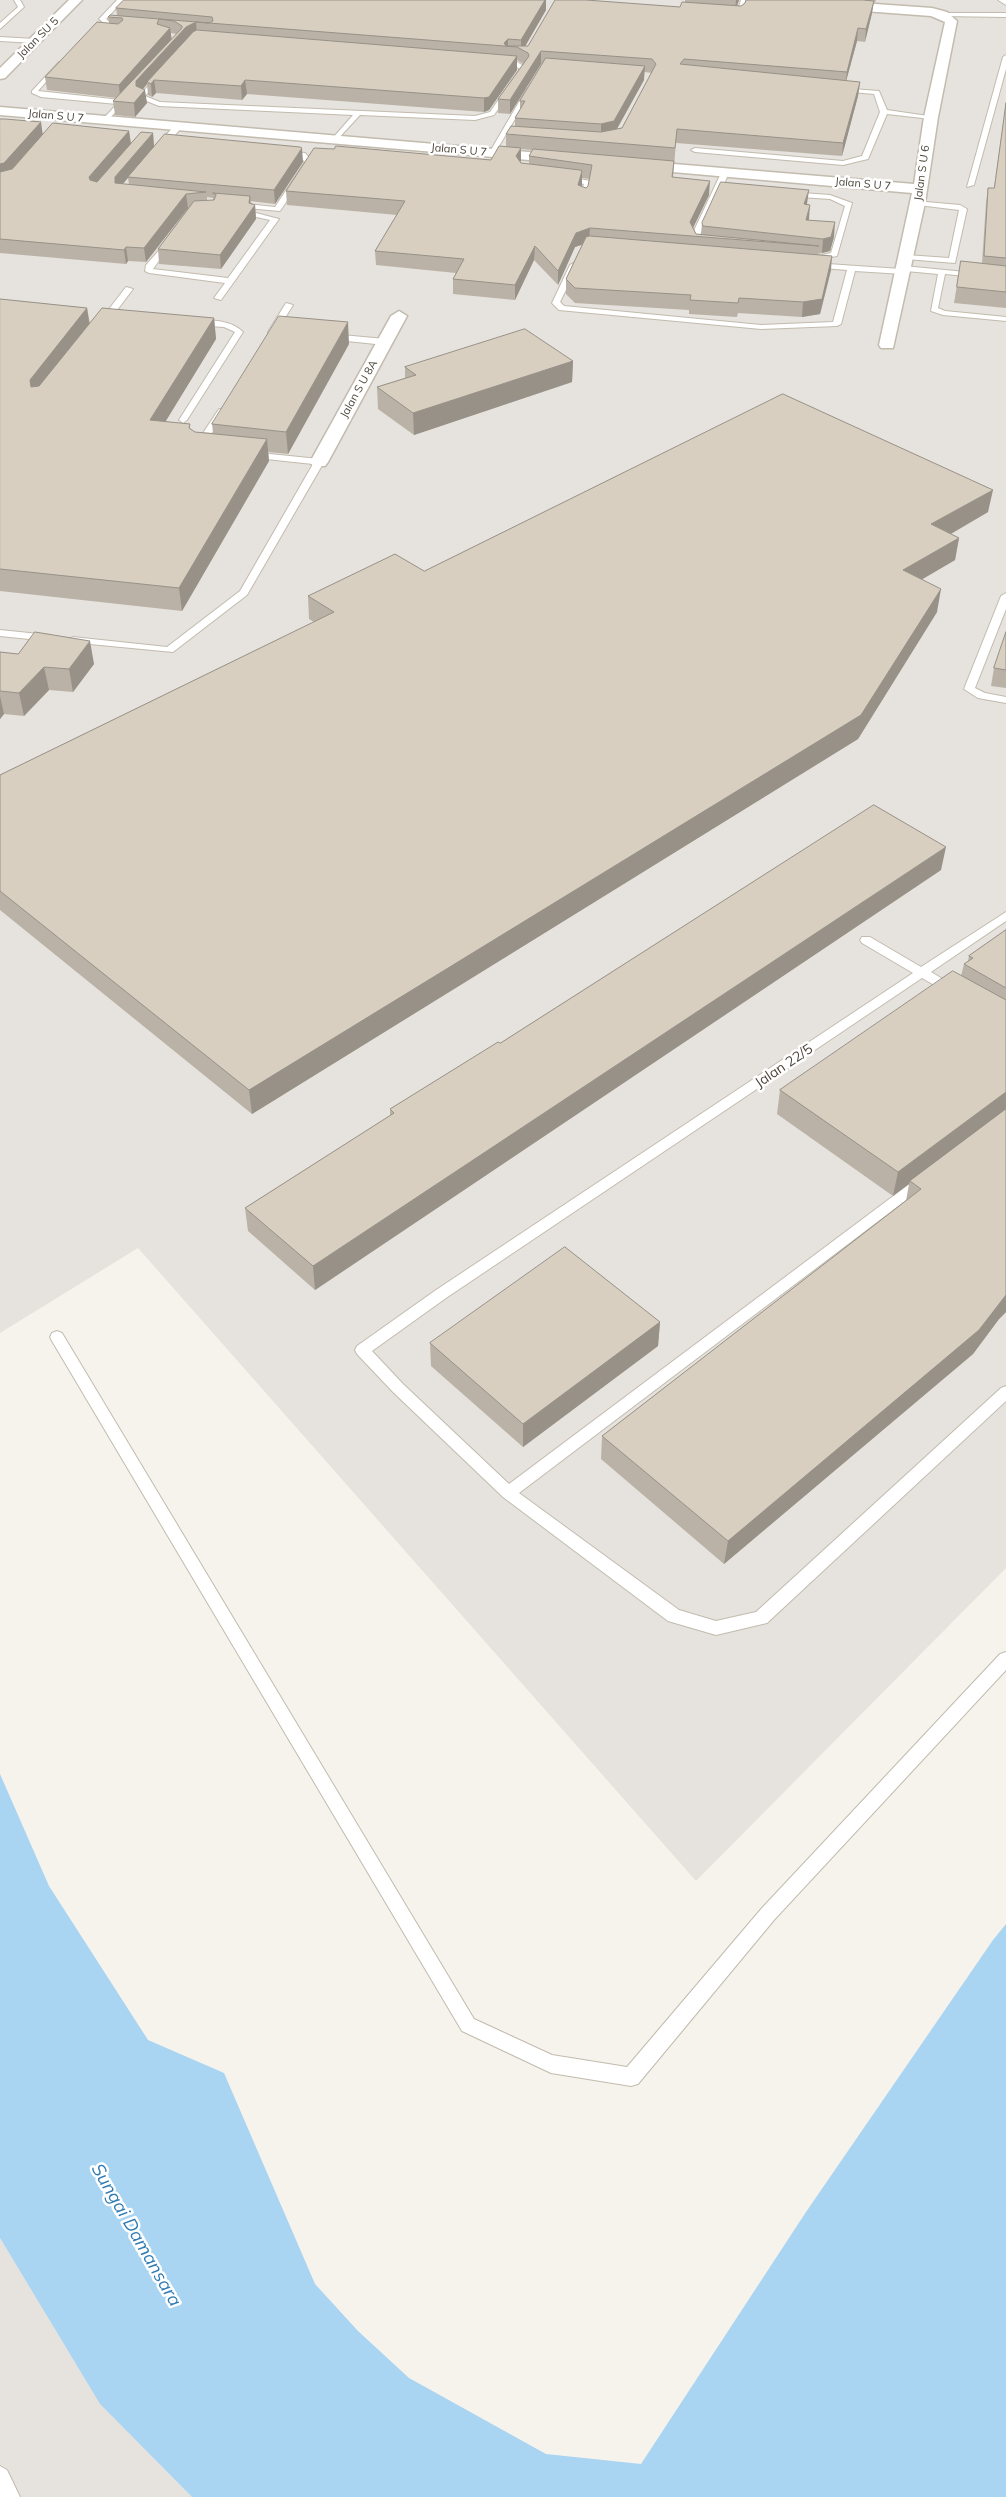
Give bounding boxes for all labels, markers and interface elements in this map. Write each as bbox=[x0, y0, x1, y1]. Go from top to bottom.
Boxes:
street label: Jalan SU 5 bbox=[15, 15, 61, 61]
street label: Jalan S U 7 bbox=[28, 107, 84, 125]
street label: Jalan S U 7 bbox=[431, 141, 487, 159]
street label: Jalan S U 6 bbox=[912, 144, 932, 202]
street label: Jalan S U 7 bbox=[835, 175, 891, 193]
street label: Jalan S U 8A bbox=[338, 358, 380, 420]
street label: Jalan 22/5 bbox=[752, 1041, 816, 1091]
water label: Sungai Damansara bbox=[86, 2160, 186, 2310]

